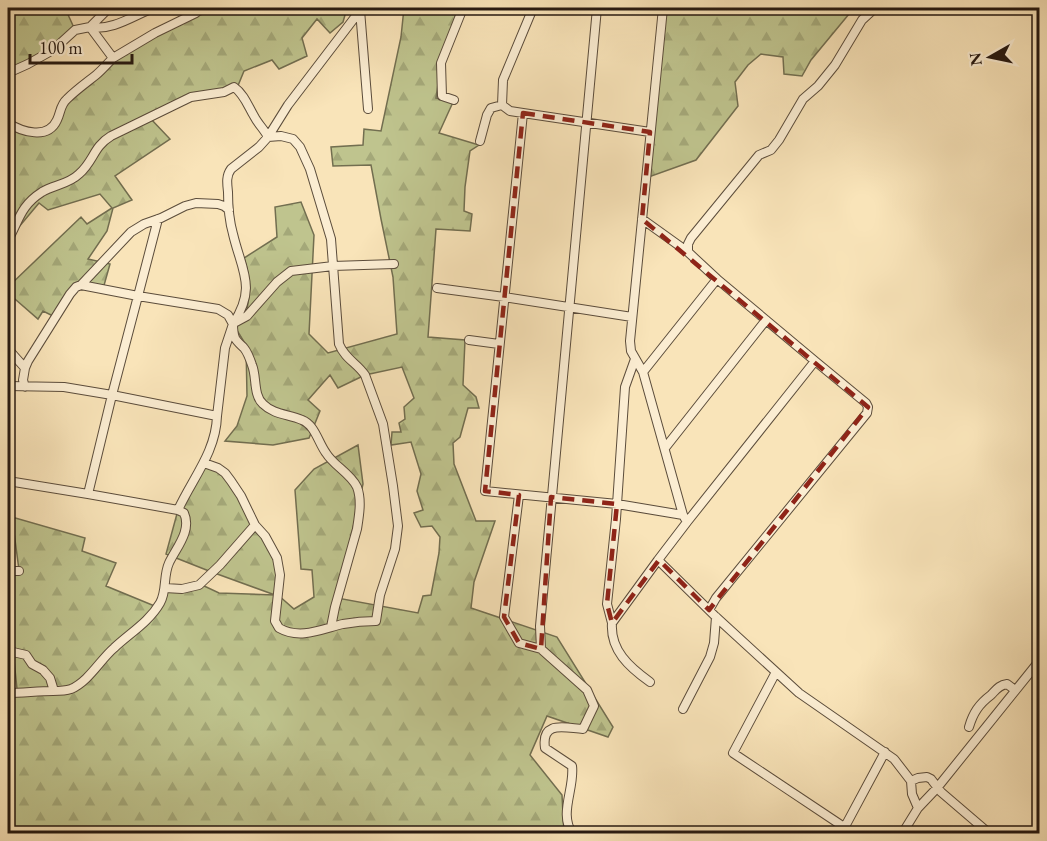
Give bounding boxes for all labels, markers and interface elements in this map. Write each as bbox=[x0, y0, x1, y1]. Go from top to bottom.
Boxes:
scale bar bbox=[30, 27, 132, 65]
north arrow bbox=[960, 27, 1020, 87]
text: 100 m bbox=[39, 36, 83, 59]
text: N bbox=[964, 51, 987, 67]

